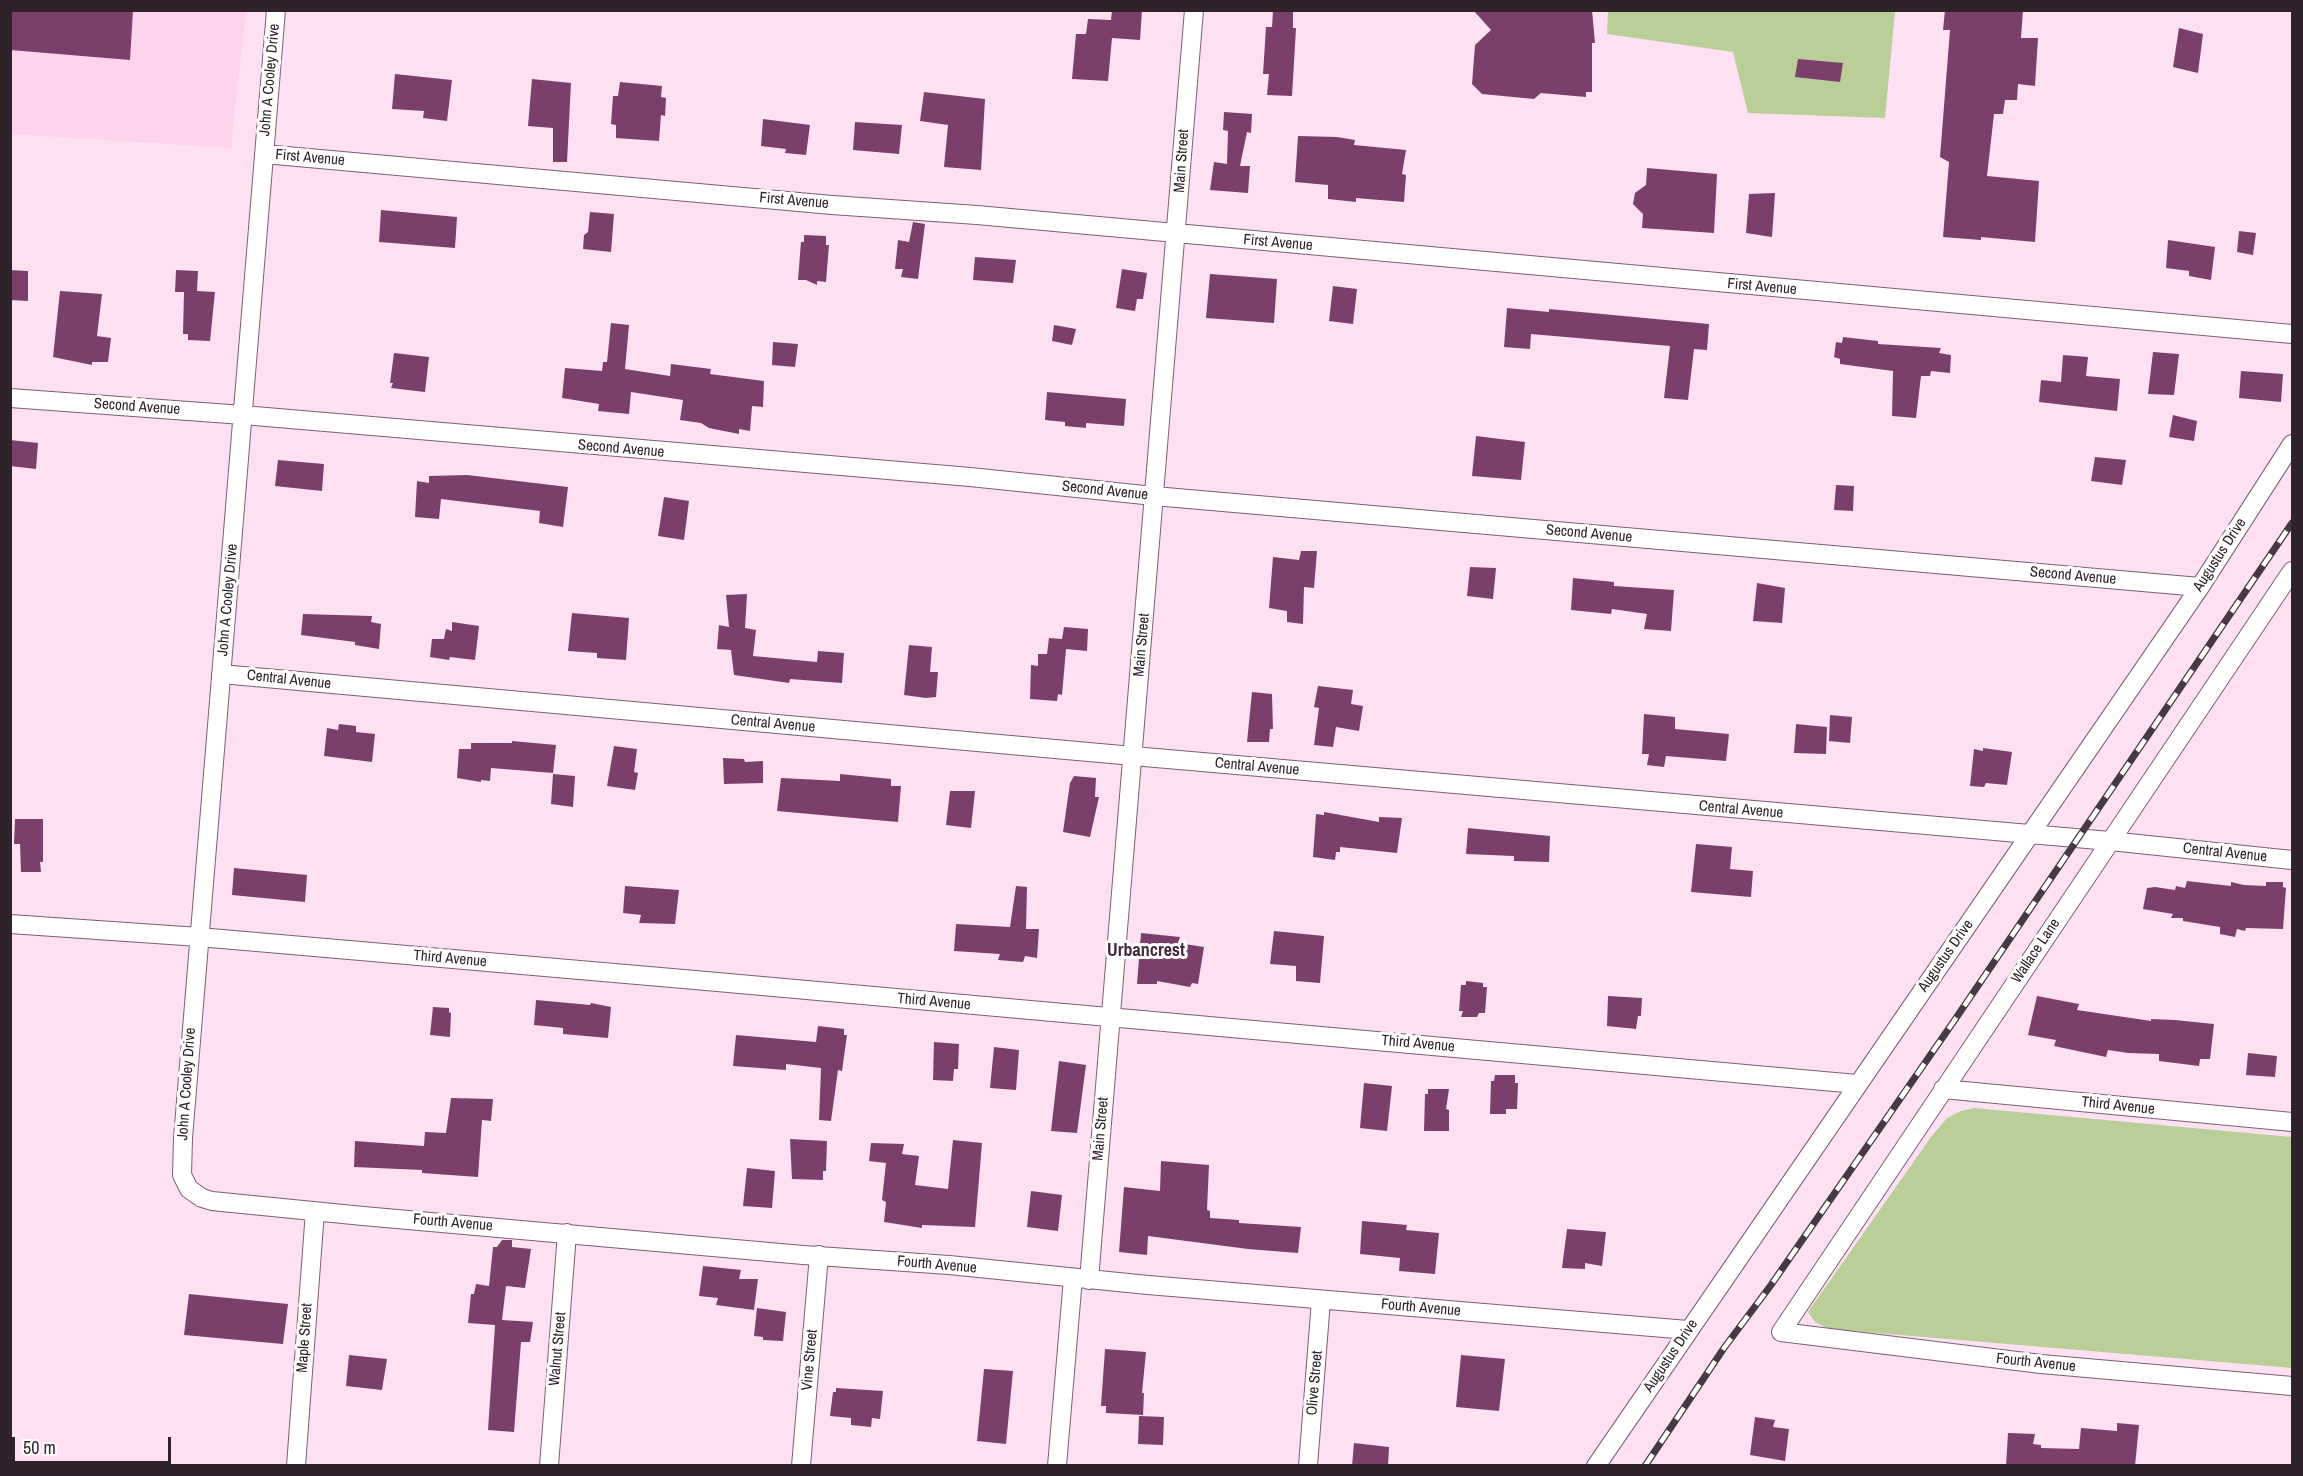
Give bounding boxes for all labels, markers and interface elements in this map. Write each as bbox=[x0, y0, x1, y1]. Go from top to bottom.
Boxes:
street label: John A Cooley Drive bbox=[256, 23, 284, 137]
street label: Main Street bbox=[1171, 129, 1193, 193]
street label: First Avenue bbox=[275, 146, 345, 170]
street label: First Avenue bbox=[759, 189, 829, 213]
street label: First Avenue bbox=[1243, 231, 1313, 255]
street label: First Avenue bbox=[1727, 275, 1797, 299]
street label: Second Avenue bbox=[93, 395, 181, 419]
street label: Second Avenue bbox=[577, 436, 665, 462]
street label: Second Avenue bbox=[1061, 478, 1149, 504]
street label: Augustus Drive bbox=[2190, 515, 2250, 595]
street label: Second Avenue bbox=[1545, 521, 1633, 547]
street label: John A Cooley Drive bbox=[214, 543, 242, 657]
street label: Second Avenue bbox=[2029, 563, 2117, 589]
street label: Main Street bbox=[1130, 613, 1154, 677]
street label: Central Avenue bbox=[246, 667, 332, 693]
street label: Central Avenue bbox=[730, 711, 816, 737]
street label: Central Avenue bbox=[1214, 754, 1300, 780]
street label: Central Avenue bbox=[1698, 797, 1784, 823]
street label: Central Avenue bbox=[2182, 840, 2268, 866]
street label: Wallace Lane bbox=[2008, 915, 2064, 987]
street label: Augustus Drive bbox=[1915, 916, 1977, 996]
district label: Urbancrest bbox=[1107, 940, 1185, 962]
street label: Third Avenue bbox=[413, 947, 487, 971]
street label: Third Avenue bbox=[897, 990, 971, 1014]
street label: John A Cooley Drive bbox=[174, 1027, 200, 1141]
street label: Third Avenue bbox=[1381, 1032, 1455, 1056]
street label: Third Avenue bbox=[2080, 1093, 2156, 1119]
street label: Main Street bbox=[1089, 1097, 1113, 1161]
street label: Fourth Avenue bbox=[412, 1211, 494, 1235]
street label: Fourth Avenue bbox=[896, 1253, 978, 1277]
street label: Fourth Avenue bbox=[1380, 1296, 1462, 1320]
street label: Maple Street bbox=[294, 1303, 316, 1373]
street label: Walnut Street bbox=[546, 1311, 570, 1387]
street label: Augustus Drive bbox=[1640, 1316, 1702, 1396]
street label: Vine Street bbox=[798, 1329, 822, 1391]
street label: Olive Street bbox=[1303, 1350, 1327, 1416]
street label: Fourth Avenue bbox=[1995, 1350, 2077, 1376]
scale bar bbox=[15, 1425, 174, 1463]
text: 50 m bbox=[23, 1435, 56, 1460]

